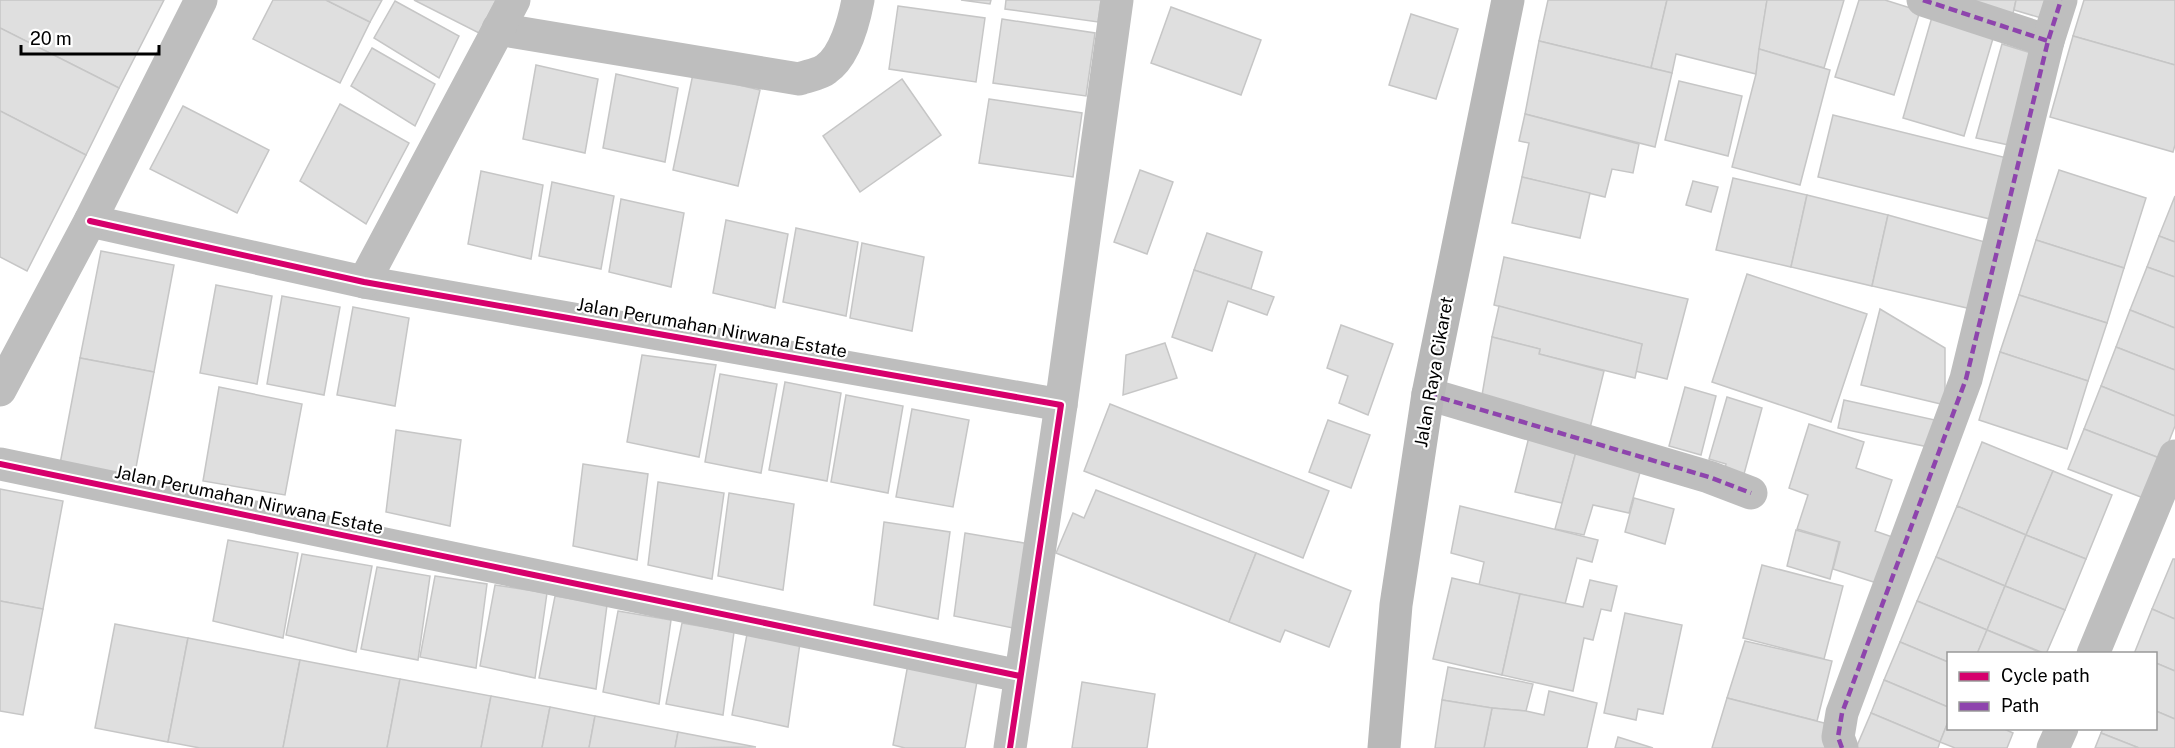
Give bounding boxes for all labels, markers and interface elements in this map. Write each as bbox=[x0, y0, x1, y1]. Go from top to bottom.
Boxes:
scale bar bbox=[21, 18, 159, 56]
text: 20 m bbox=[30, 28, 72, 49]
street label: Jalan Perumahan Nirwana Estate bbox=[575, 293, 849, 362]
street label: Jalan Raya Cikaret bbox=[1410, 295, 1457, 449]
street label: Jalan Perumahan Nirwana Estate bbox=[113, 461, 385, 538]
legend bbox=[1947, 652, 2157, 730]
text: Cycle path bbox=[2001, 665, 2090, 686]
text: Path bbox=[2001, 695, 2039, 716]

